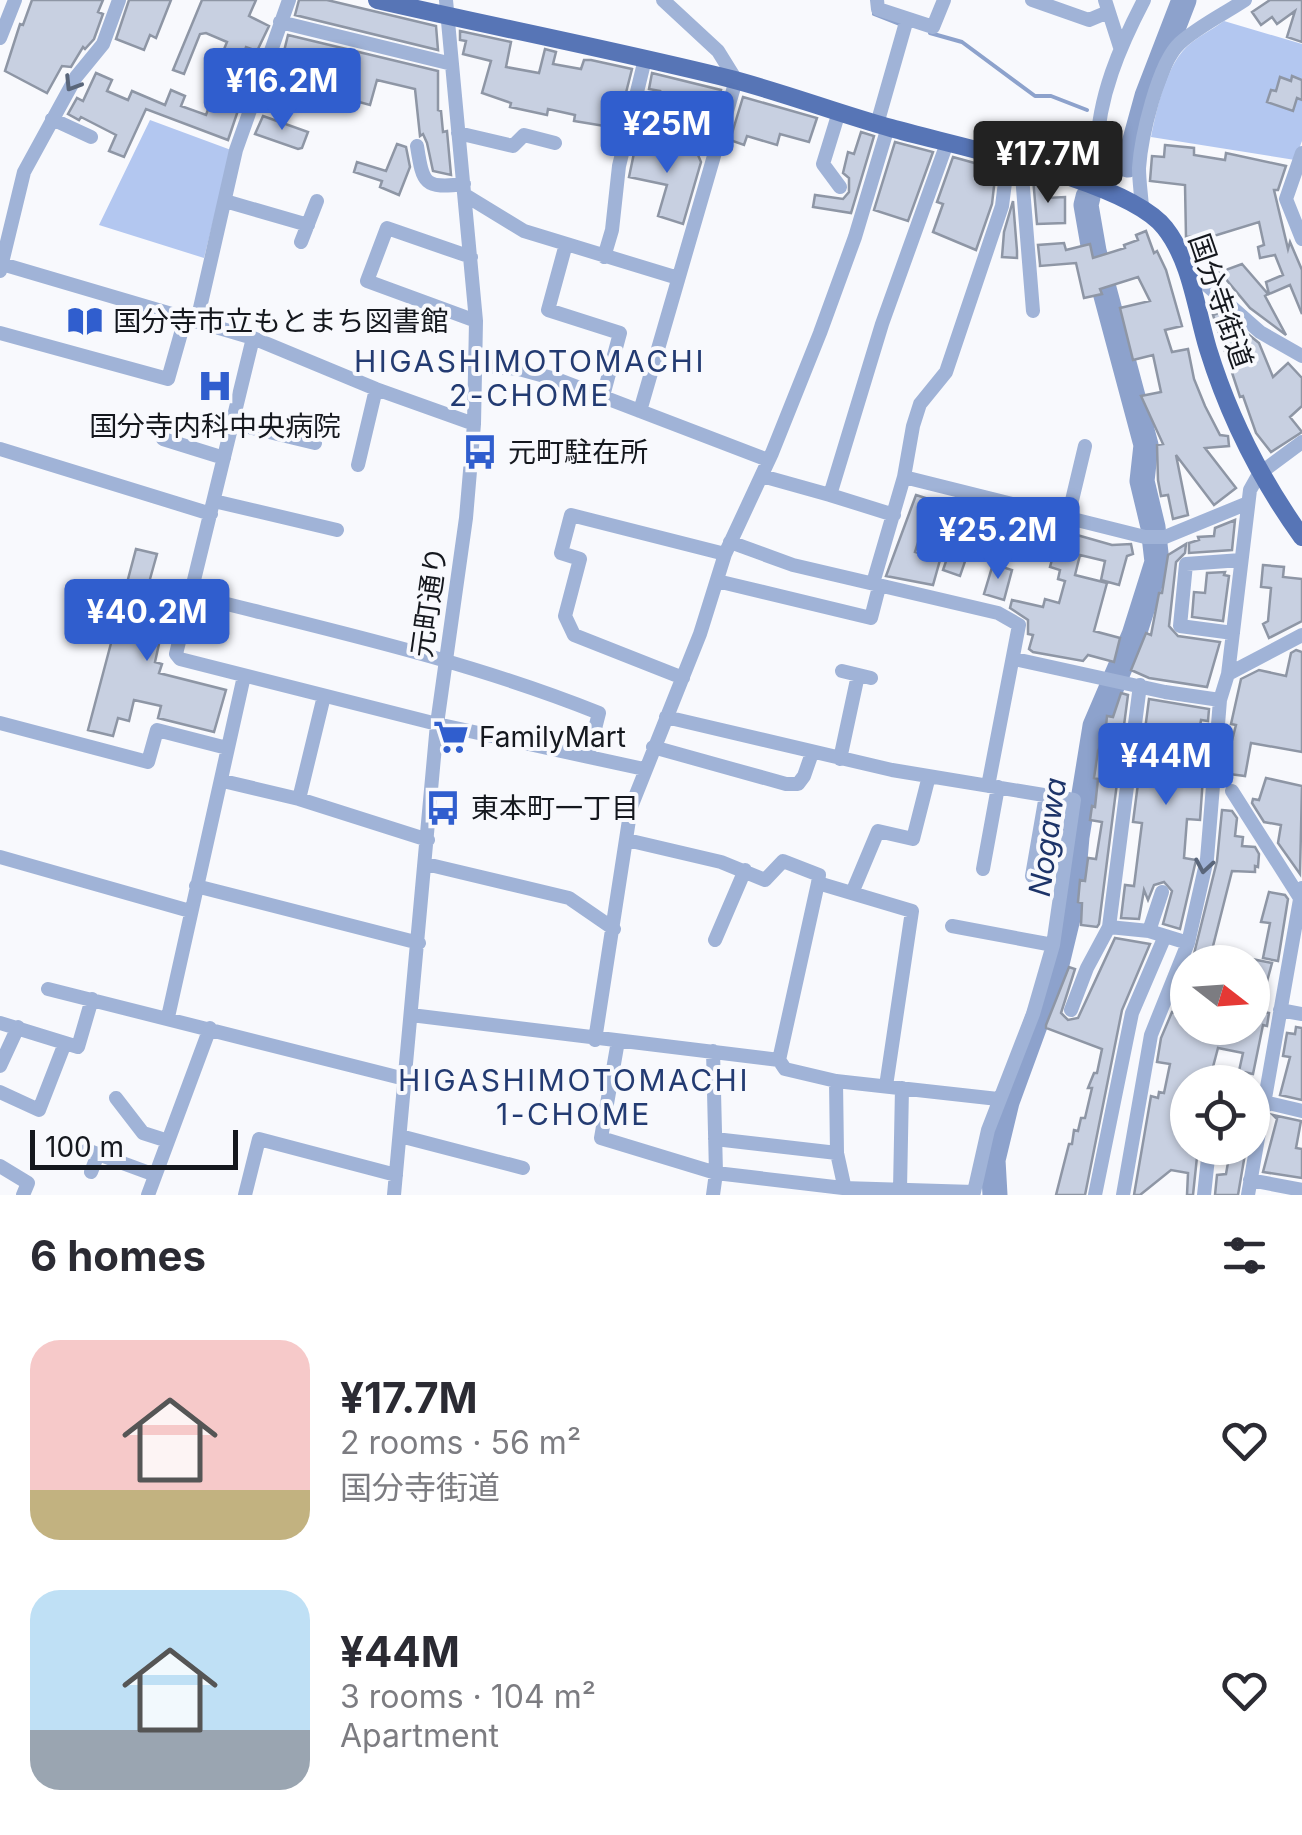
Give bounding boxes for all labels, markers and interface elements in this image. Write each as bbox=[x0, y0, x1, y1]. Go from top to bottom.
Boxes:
pin: ¥16.2M bbox=[201, 48, 363, 133]
text: ¥16.2M bbox=[226, 61, 338, 100]
one-way arrow bbox=[66, 74, 85, 92]
pin: ¥25M bbox=[608, 91, 726, 176]
text: ¥25M bbox=[623, 104, 711, 143]
pin: ¥17.7M bbox=[967, 121, 1129, 206]
text: ¥17.7M bbox=[996, 134, 1100, 173]
street label: 国分寺街道 bbox=[1182, 229, 1260, 373]
library icon: 国分寺市立もとまち図書館 bbox=[66, 302, 104, 340]
place label: 国分寺市立もとまち図書館 bbox=[113, 304, 448, 338]
district label: HIGASHIMOTOMACHI 2-CHOME bbox=[354, 343, 706, 413]
hospital icon: 国分寺内科中央病院 bbox=[196, 367, 234, 405]
place label: 国分寺内科中央病院 bbox=[89, 409, 341, 443]
bus stop icon: 元町駐在所 bbox=[461, 433, 499, 471]
place label: 元町駐在所 bbox=[508, 435, 648, 469]
pin: ¥25.2M bbox=[917, 497, 1079, 582]
text: ¥25.2M bbox=[939, 510, 1057, 549]
street label: 元町通り bbox=[404, 544, 454, 660]
pin: ¥40.2M bbox=[66, 579, 228, 664]
text: ¥40.2M bbox=[86, 592, 208, 631]
supermarket icon: FamilyMart bbox=[432, 718, 470, 756]
place label: FamilyMart bbox=[479, 720, 626, 754]
pin: ¥44M bbox=[1107, 723, 1225, 808]
text: ¥44M bbox=[1120, 736, 1212, 775]
water label: Nogawa bbox=[1021, 775, 1073, 899]
bus stop icon: 東本町一丁目 bbox=[424, 789, 462, 827]
place label: 東本町一丁目 bbox=[471, 791, 639, 825]
one-way arrow bbox=[1195, 858, 1216, 875]
north arrow bbox=[1170, 945, 1270, 1045]
map controls bbox=[1170, 945, 1270, 1165]
district label: HIGASHIMOTOMACHI 1-CHOME bbox=[398, 1062, 750, 1132]
button: locate bbox=[1170, 1065, 1270, 1165]
scale bar bbox=[30, 1125, 238, 1170]
text: 100 m bbox=[45, 1130, 124, 1164]
icon: filters bbox=[1217, 1228, 1272, 1283]
text: 6 homes bbox=[30, 1230, 206, 1281]
text: ¥17.7M bbox=[340, 1372, 478, 1423]
icon: home bbox=[110, 1380, 230, 1500]
icon: heart bbox=[1217, 1413, 1272, 1468]
text: 2 rooms · 56 m² bbox=[340, 1423, 581, 1462]
text: 国分寺街道 bbox=[340, 1468, 500, 1507]
text: ¥44M bbox=[340, 1626, 460, 1677]
icon: home bbox=[110, 1630, 230, 1750]
icon: heart bbox=[1217, 1663, 1272, 1718]
text: 3 rooms · 104 m² bbox=[340, 1677, 596, 1716]
text: Apartment bbox=[340, 1716, 499, 1755]

